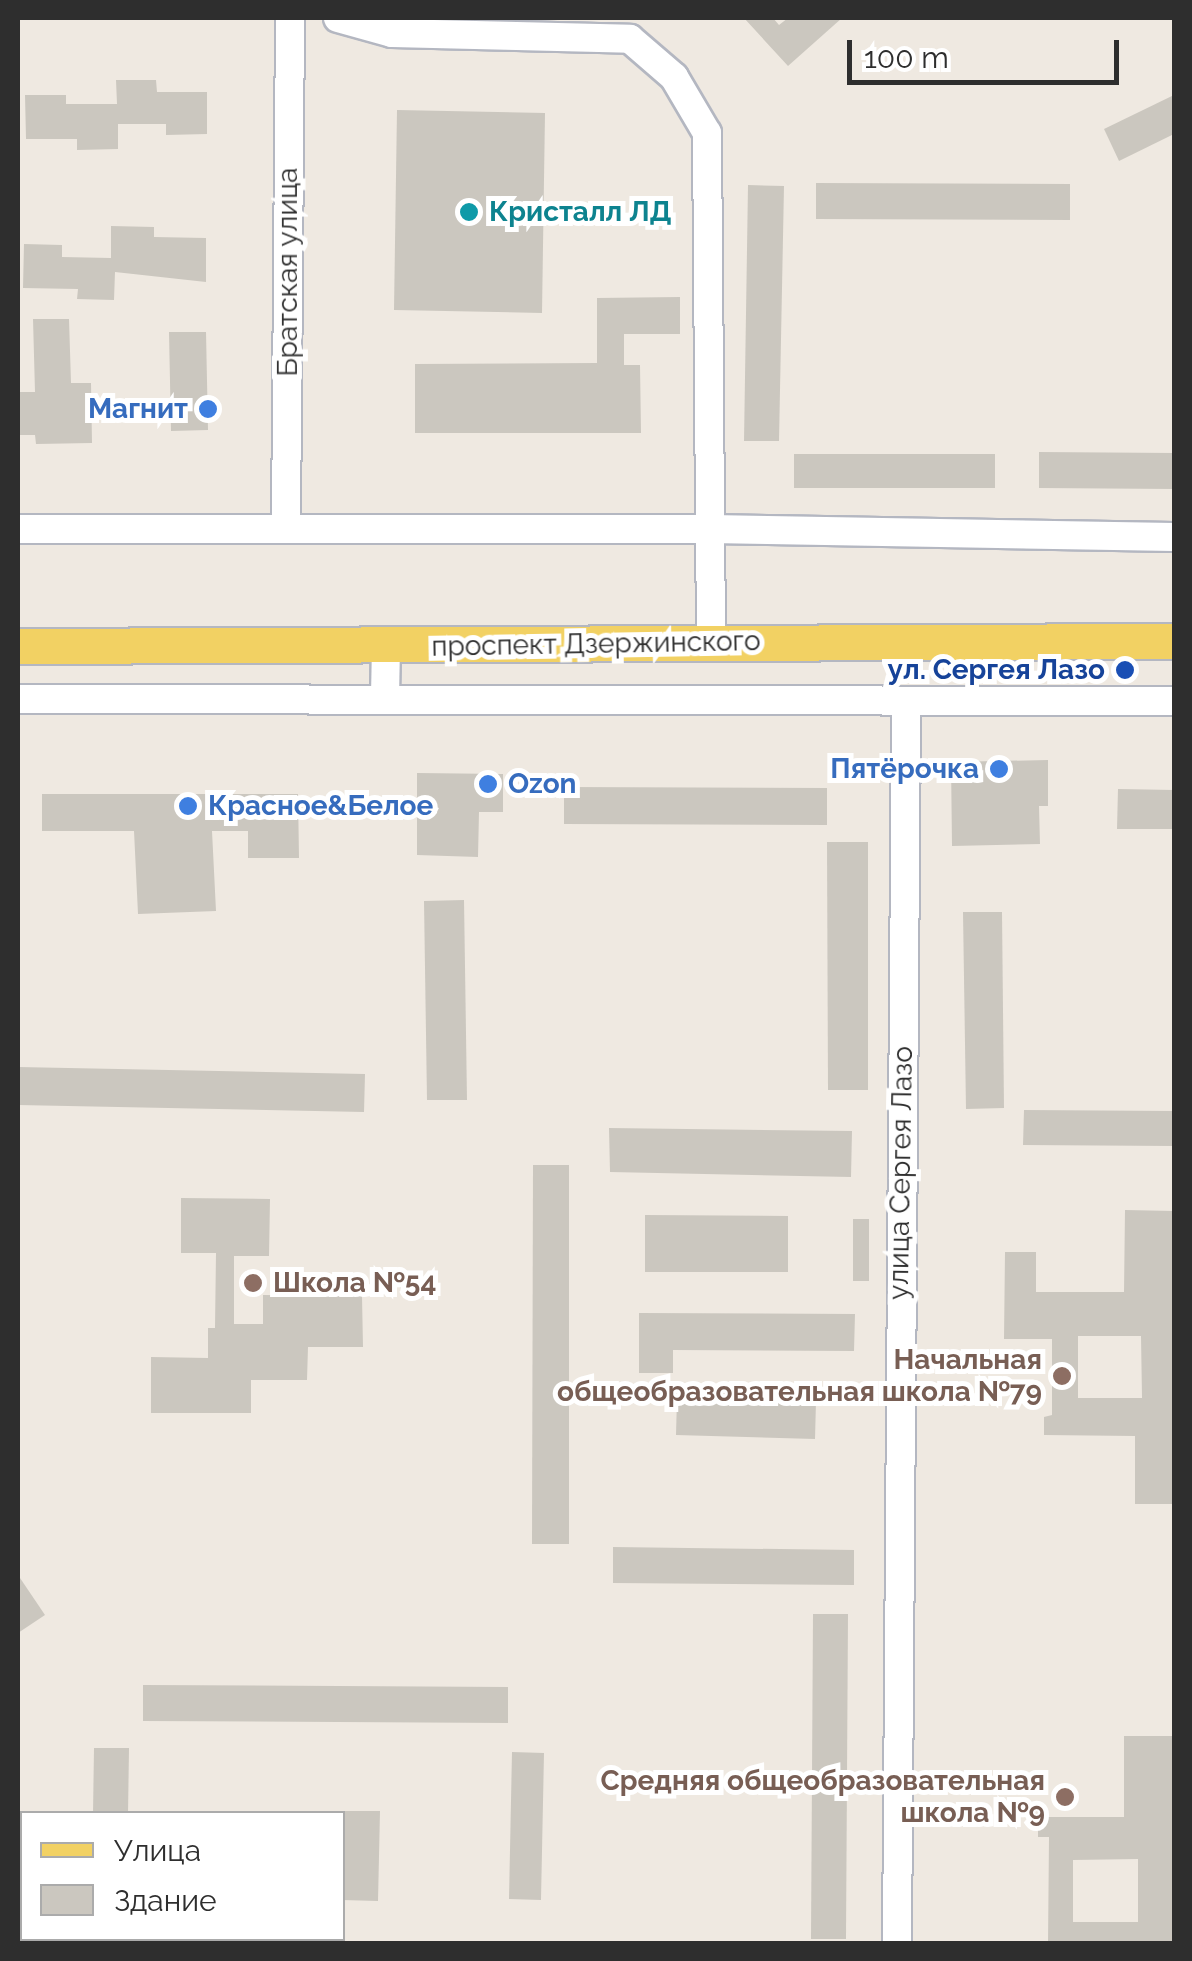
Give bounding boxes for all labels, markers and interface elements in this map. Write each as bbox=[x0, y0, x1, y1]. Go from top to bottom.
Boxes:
scale bar bbox=[852, 20, 1124, 82]
text: 100 m bbox=[864, 40, 949, 75]
street label: Братская улица bbox=[271, 167, 305, 377]
place label: Кристалл ЛД bbox=[489, 195, 672, 229]
marker: Кристалл ЛД bbox=[458, 201, 480, 223]
place label: Магнит bbox=[88, 392, 188, 426]
marker: Магнит bbox=[197, 398, 219, 420]
street label: проспект Дзержинского bbox=[431, 624, 761, 664]
place label: ул. Сергея Лазо bbox=[888, 653, 1105, 687]
marker: ул. Сергея Лазо bbox=[1114, 659, 1136, 681]
place label: Пятёрочка bbox=[830, 752, 979, 786]
marker: Пятёрочка bbox=[988, 758, 1010, 780]
place label: Ozon bbox=[508, 767, 577, 801]
marker: Ozon bbox=[477, 773, 499, 795]
place label: Красное&Белое bbox=[208, 789, 433, 823]
marker: Красное&Белое bbox=[177, 795, 199, 817]
street label: улица Сергея Лазо bbox=[882, 1046, 920, 1300]
place label: Школа №54 bbox=[273, 1266, 436, 1300]
marker: Школа №54 bbox=[242, 1272, 264, 1294]
place label: Начальная общеобразовательная школа №79 bbox=[557, 1343, 1042, 1409]
marker: Начальная общеобразовательная школа №79 bbox=[1051, 1365, 1073, 1387]
place label: Средняя общеобразовательная школа №9 bbox=[601, 1764, 1045, 1830]
marker: Средняя общеобразовательная школа №9 bbox=[1054, 1786, 1076, 1808]
legend bbox=[20, 1811, 345, 1941]
text: Улица bbox=[114, 1833, 201, 1868]
text: Здание bbox=[114, 1883, 217, 1918]

